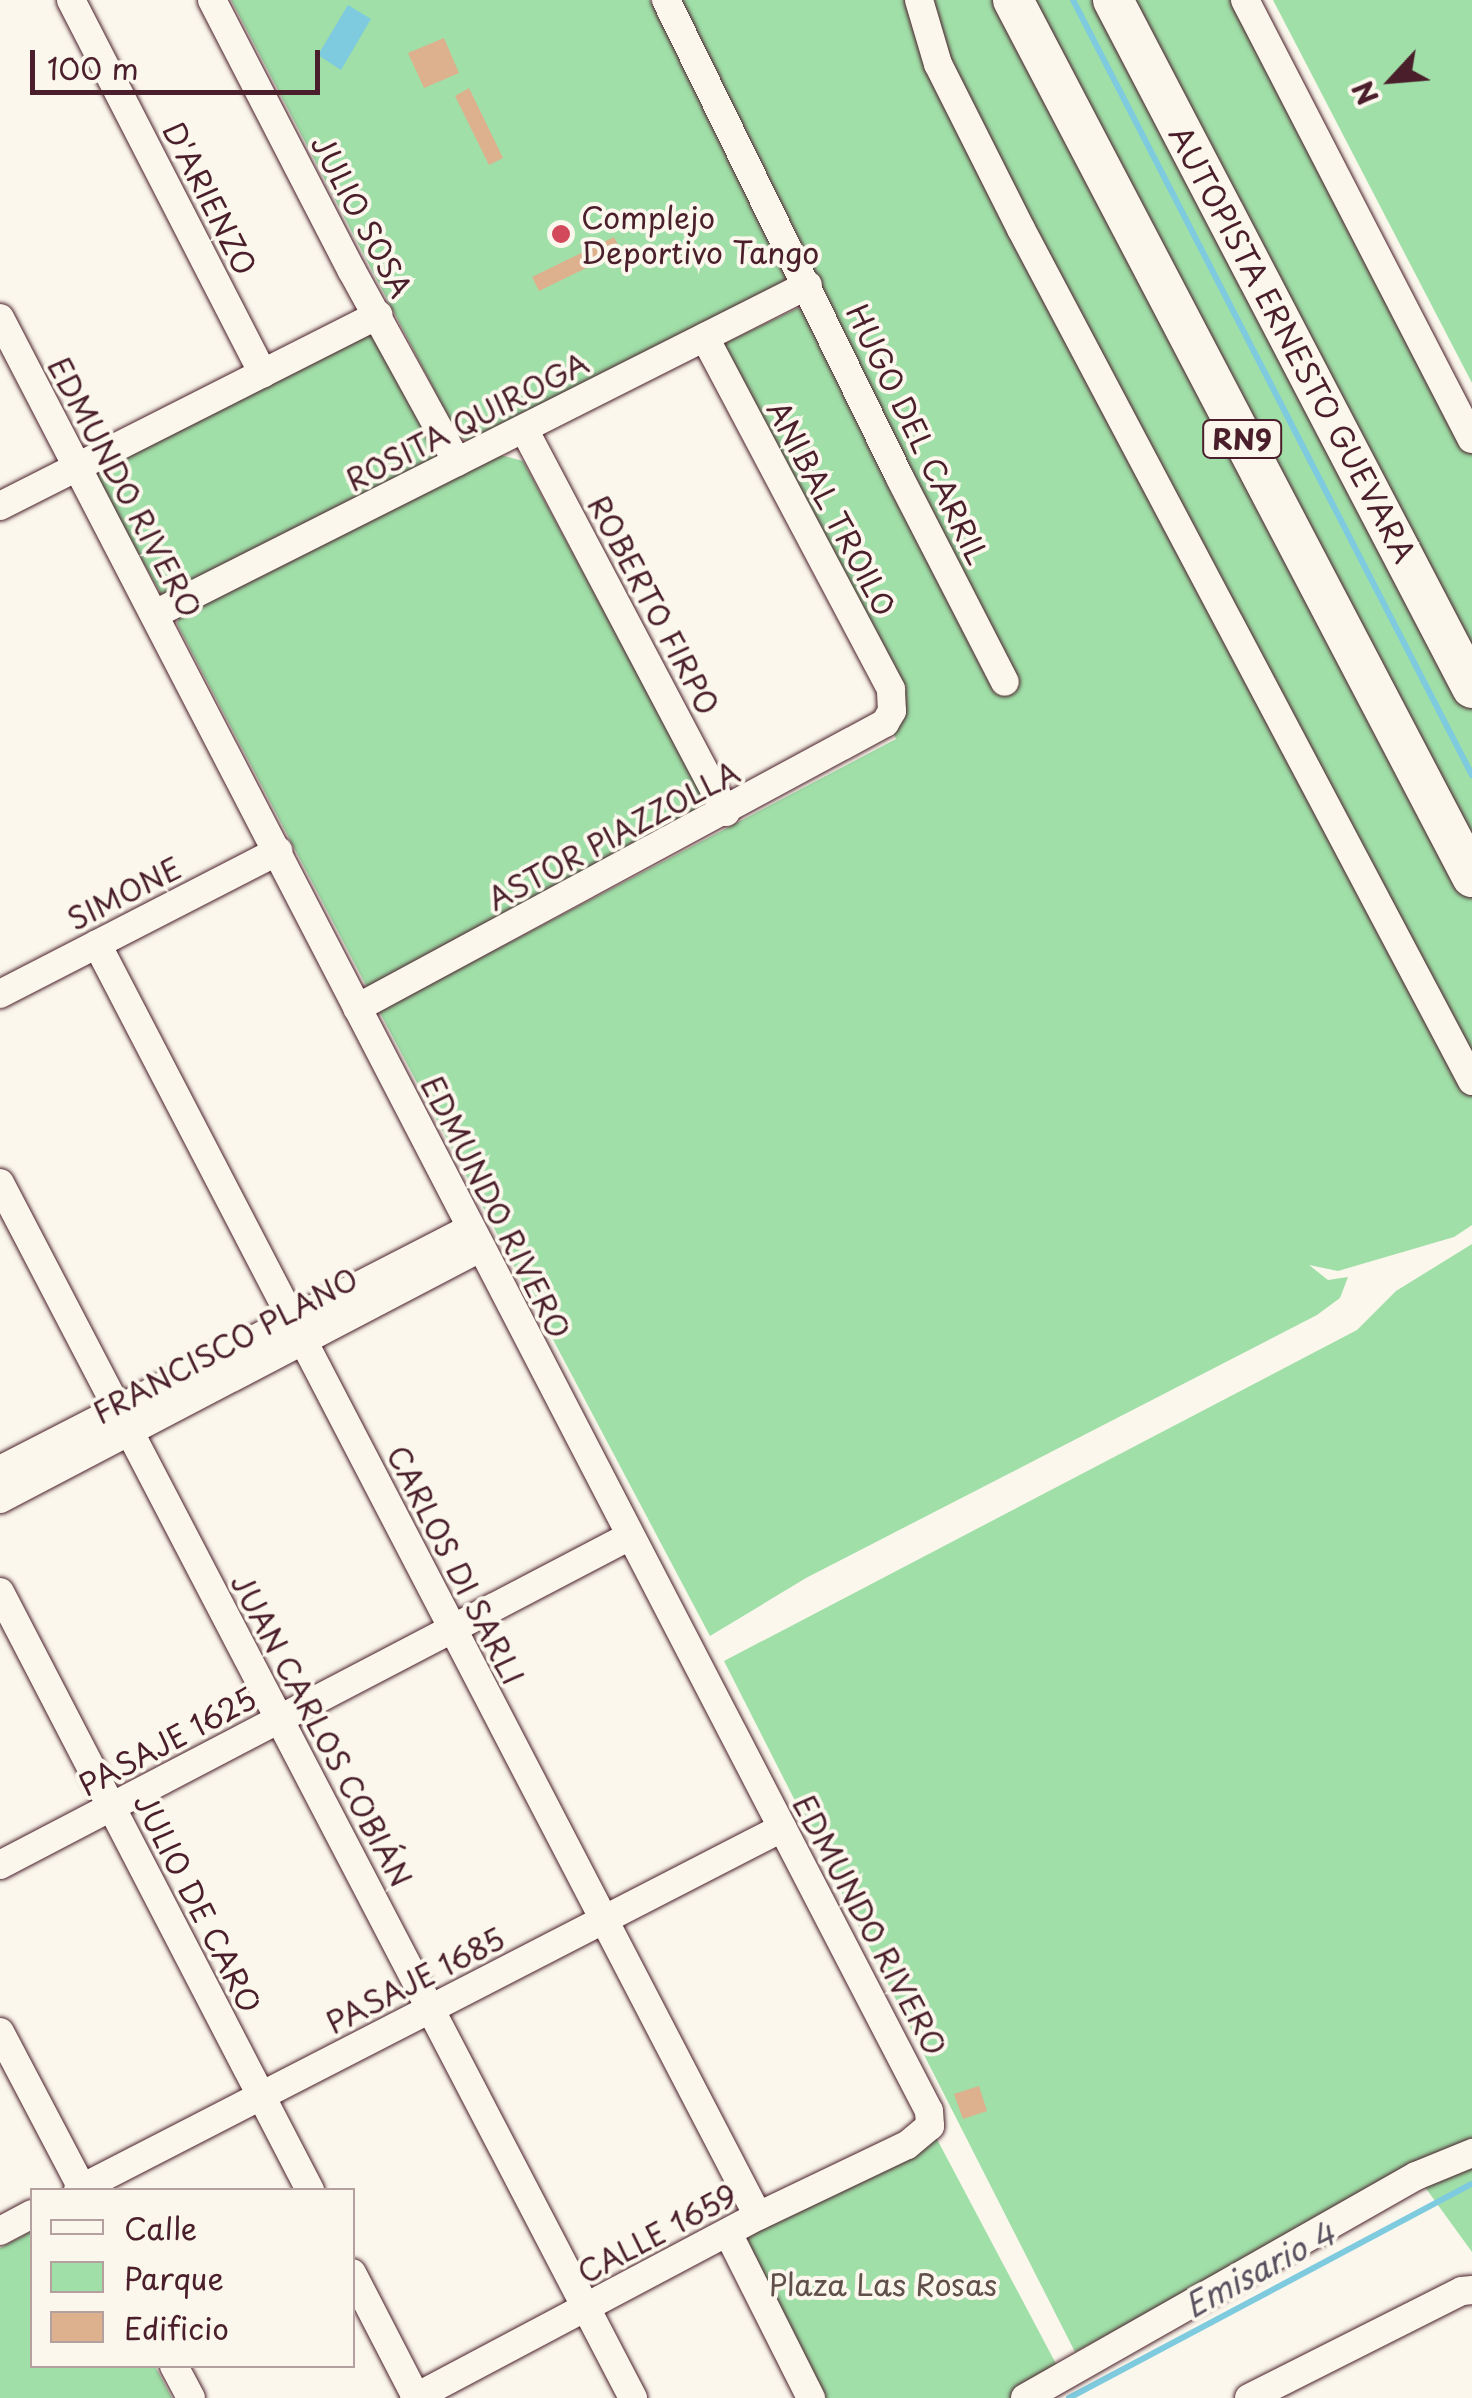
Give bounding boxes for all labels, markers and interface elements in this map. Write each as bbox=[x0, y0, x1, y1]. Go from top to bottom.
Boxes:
scale bar bbox=[35, 30, 325, 92]
north arrow bbox=[1342, 30, 1442, 130]
text: 100 m bbox=[47, 45, 139, 90]
text: N bbox=[1340, 74, 1389, 113]
street label: D'ARIENZO bbox=[156, 115, 264, 281]
street label: AUTOPISTA ERNESTO GUEVARA bbox=[1162, 119, 1424, 569]
street label: JULIO SOSA bbox=[303, 126, 421, 306]
place label: Complejo Deportivo Tango bbox=[581, 199, 821, 270]
marker: Complejo Deportivo Tango bbox=[550, 223, 572, 245]
street label: HUGO DEL CARRIL bbox=[838, 294, 998, 574]
street label: ROSITA QUIROGA bbox=[340, 344, 594, 498]
street label: EDMUNDO RIVERO bbox=[41, 351, 209, 623]
street label: ANIBAL TROILO bbox=[761, 396, 903, 620]
road number: RN9 bbox=[1202, 416, 1282, 462]
street label: ROBERTO FIRPO bbox=[580, 488, 728, 722]
street label: ASTOR PIAZZOLLA bbox=[480, 753, 746, 917]
street label: SIMONE bbox=[61, 849, 187, 937]
street label: EDMUNDO RIVERO bbox=[414, 1070, 578, 1344]
street label: FRANCISCO PLANO bbox=[86, 1260, 364, 1430]
street label: CARLOS DI SARLI bbox=[380, 1439, 532, 1691]
street label: JUAN CARLOS COBIÁN bbox=[224, 1567, 420, 1893]
street label: PASAJE 1625 bbox=[70, 1678, 264, 1804]
street label: JULIO DE CARO bbox=[126, 1786, 270, 2020]
street label: EDMUNDO RIVERO bbox=[786, 1789, 954, 2061]
street label: PASAJE 1685 bbox=[318, 1919, 512, 2041]
street label: CALLE 1659 bbox=[570, 2175, 744, 2291]
legend bbox=[30, 2188, 355, 2368]
text: Calle bbox=[124, 2205, 197, 2250]
water label: Emisario 4 bbox=[1177, 2213, 1341, 2325]
text: Parque bbox=[124, 2255, 224, 2300]
park label: Plaza Las Rosas bbox=[768, 2266, 998, 2302]
text: Edificio bbox=[124, 2305, 229, 2350]

